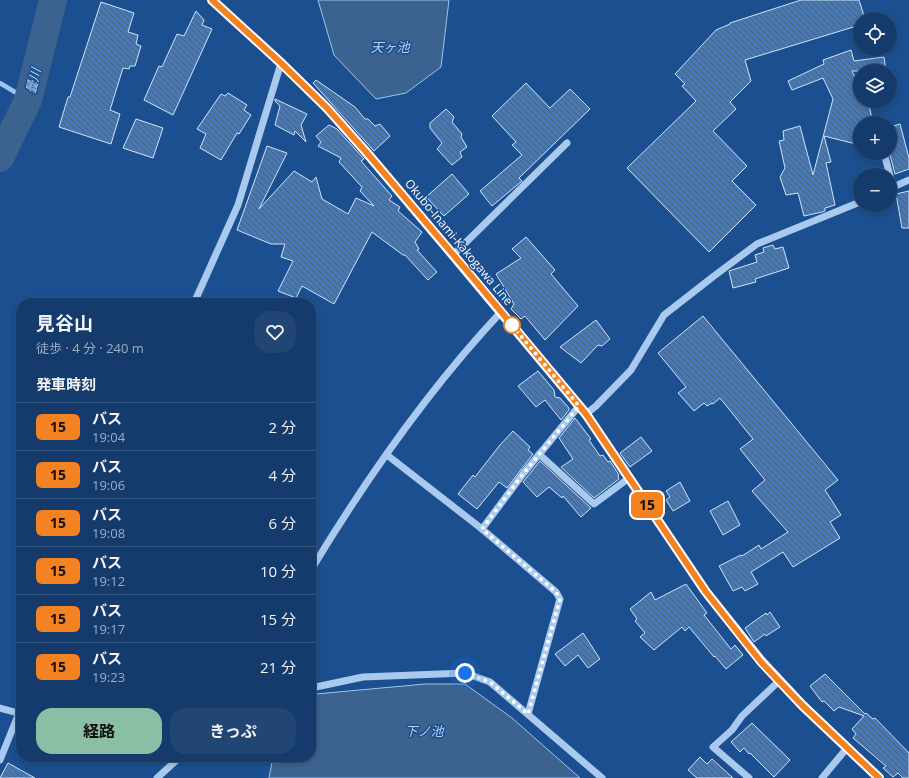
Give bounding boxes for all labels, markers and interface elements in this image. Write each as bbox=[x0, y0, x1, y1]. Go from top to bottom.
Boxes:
map controls bbox=[853, 12, 897, 212]
button: locate bbox=[853, 12, 897, 56]
water label: 天ヶ池 bbox=[370, 38, 411, 56]
water label: 曇川 bbox=[21, 64, 45, 96]
button: layers bbox=[853, 64, 897, 108]
button: + bbox=[853, 116, 897, 160]
button: − bbox=[853, 168, 897, 212]
street label: Okubo-Inami-Kakogawa Line bbox=[401, 175, 517, 309]
text: 見谷山 bbox=[36, 310, 93, 336]
button: heart bbox=[254, 311, 296, 353]
unlabelled marker bbox=[503, 316, 521, 334]
text: 徒歩 · 4 分 · 240 m bbox=[36, 339, 144, 357]
text: 発車時刻 bbox=[36, 374, 96, 394]
text: バス bbox=[92, 408, 122, 428]
text: 15 bbox=[50, 417, 66, 436]
text: 2 分 bbox=[269, 417, 296, 437]
text: 19:04 bbox=[92, 428, 125, 446]
text: バス bbox=[92, 456, 122, 476]
text: 15 bbox=[50, 465, 66, 484]
text: 4 分 bbox=[269, 465, 296, 485]
text: 19:06 bbox=[92, 476, 125, 494]
line badge: 15 bbox=[629, 492, 665, 518]
text: 15 bbox=[639, 495, 655, 514]
text: バス bbox=[92, 504, 122, 524]
text: 15 bbox=[50, 513, 66, 532]
text: 6 分 bbox=[269, 513, 296, 533]
text: 19:08 bbox=[92, 524, 125, 542]
text: バス bbox=[92, 552, 122, 572]
text: 15 bbox=[50, 561, 66, 580]
text: 10 分 bbox=[260, 561, 296, 581]
text: 19:12 bbox=[92, 572, 125, 590]
text: バス bbox=[92, 600, 122, 620]
text: 15 bbox=[50, 609, 66, 628]
text: 15 分 bbox=[260, 609, 296, 629]
text: 19:17 bbox=[92, 620, 125, 638]
text: バス bbox=[92, 648, 122, 668]
text: 15 bbox=[50, 657, 66, 676]
text: 21 分 bbox=[260, 657, 296, 677]
your location bbox=[455, 663, 475, 683]
text: 19:23 bbox=[92, 668, 125, 686]
button: 経路 bbox=[36, 708, 162, 754]
button: きっぷ bbox=[170, 708, 296, 754]
water label: 下ノ池 bbox=[404, 722, 445, 740]

